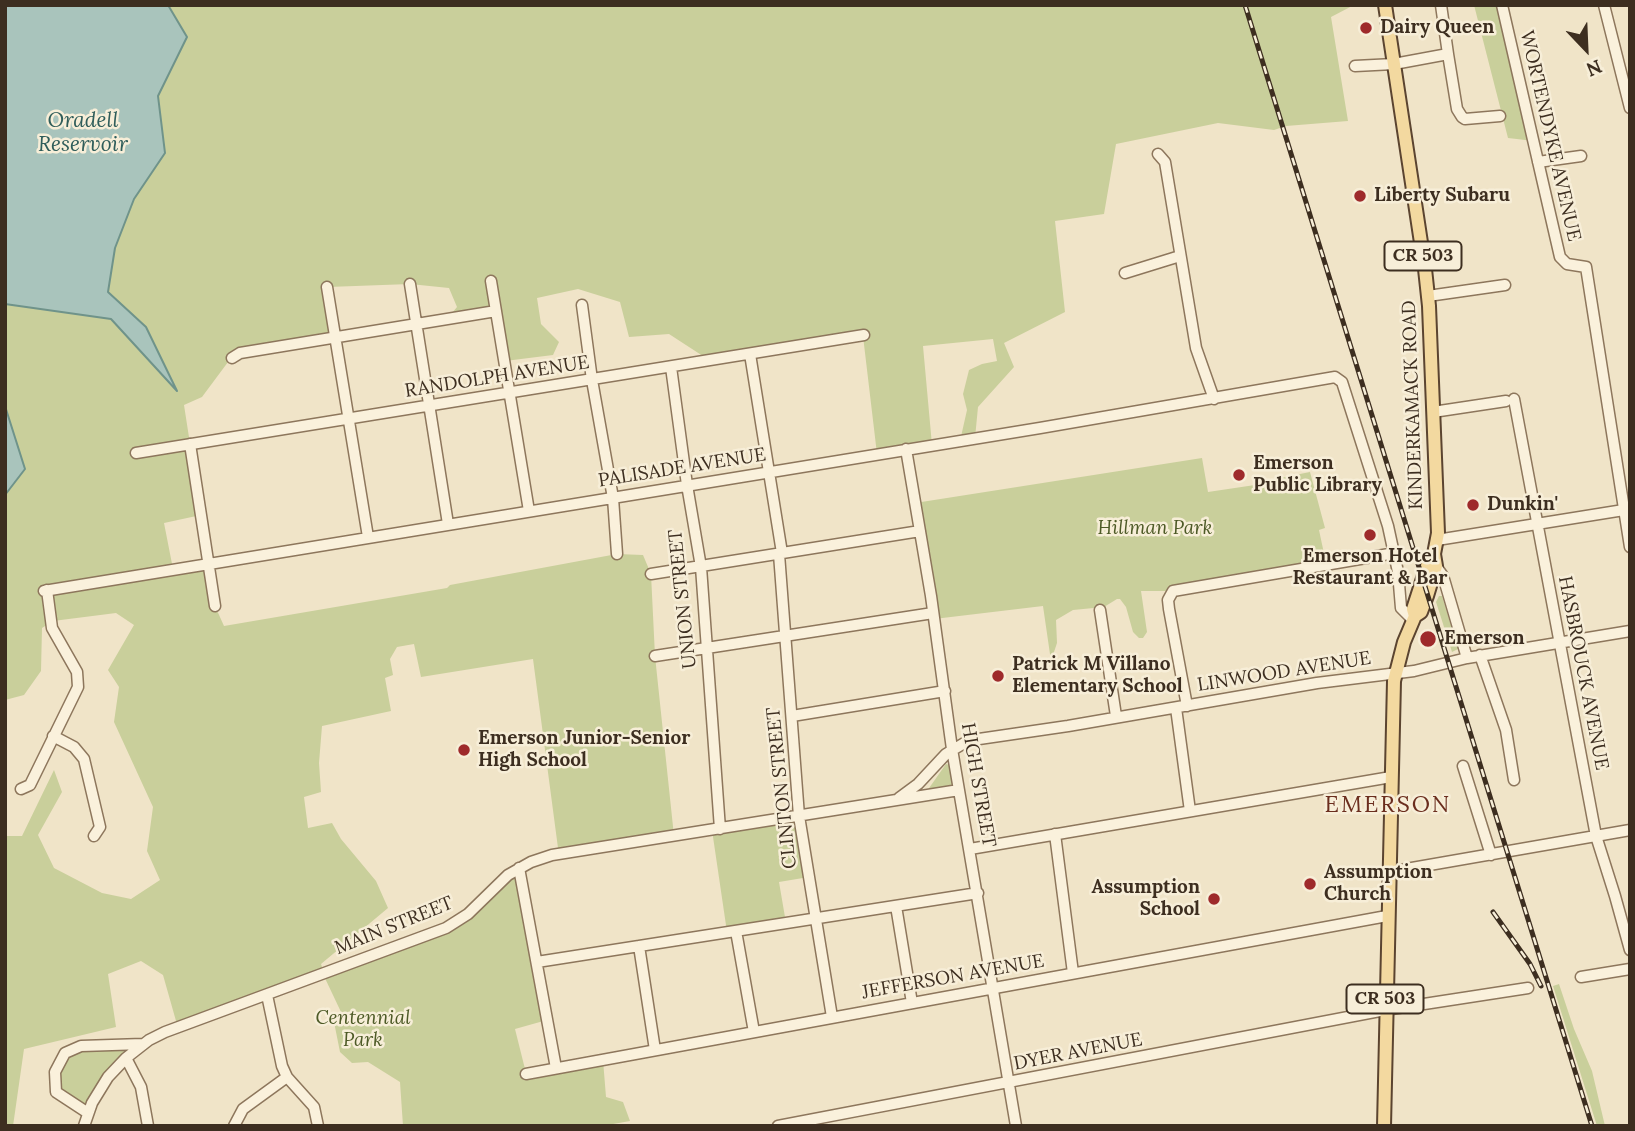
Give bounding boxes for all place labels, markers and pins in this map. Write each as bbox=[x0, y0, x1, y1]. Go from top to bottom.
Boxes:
place label: Dairy Queen bbox=[1380, 17, 1494, 39]
marker: Dairy Queen bbox=[1358, 20, 1374, 36]
place label: Liberty Subaru bbox=[1374, 185, 1510, 207]
marker: Liberty Subaru bbox=[1352, 188, 1368, 204]
place label: Emerson Public Library bbox=[1253, 453, 1382, 497]
marker: Emerson Public Library bbox=[1231, 467, 1247, 483]
place label: Dunkin' bbox=[1487, 494, 1558, 516]
marker: Dunkin' bbox=[1465, 497, 1481, 513]
marker: Emerson Hotel Restaurant & Bar bbox=[1362, 527, 1378, 543]
place label: Emerson Hotel Restaurant & Bar bbox=[1293, 546, 1447, 590]
place label: Emerson bbox=[1444, 628, 1525, 650]
marker: Emerson bbox=[1418, 629, 1438, 649]
place label: Patrick M Villano Elementary School bbox=[1012, 654, 1183, 698]
marker: Patrick M Villano Elementary School bbox=[990, 668, 1006, 684]
place label: Emerson Junior-Senior High School bbox=[478, 728, 690, 772]
marker: Emerson Junior-Senior High School bbox=[456, 742, 472, 758]
place label: Assumption Church bbox=[1324, 862, 1433, 906]
marker: Assumption Church bbox=[1302, 876, 1318, 892]
place label: Assumption School bbox=[1091, 877, 1200, 921]
marker: Assumption School bbox=[1206, 891, 1222, 907]

